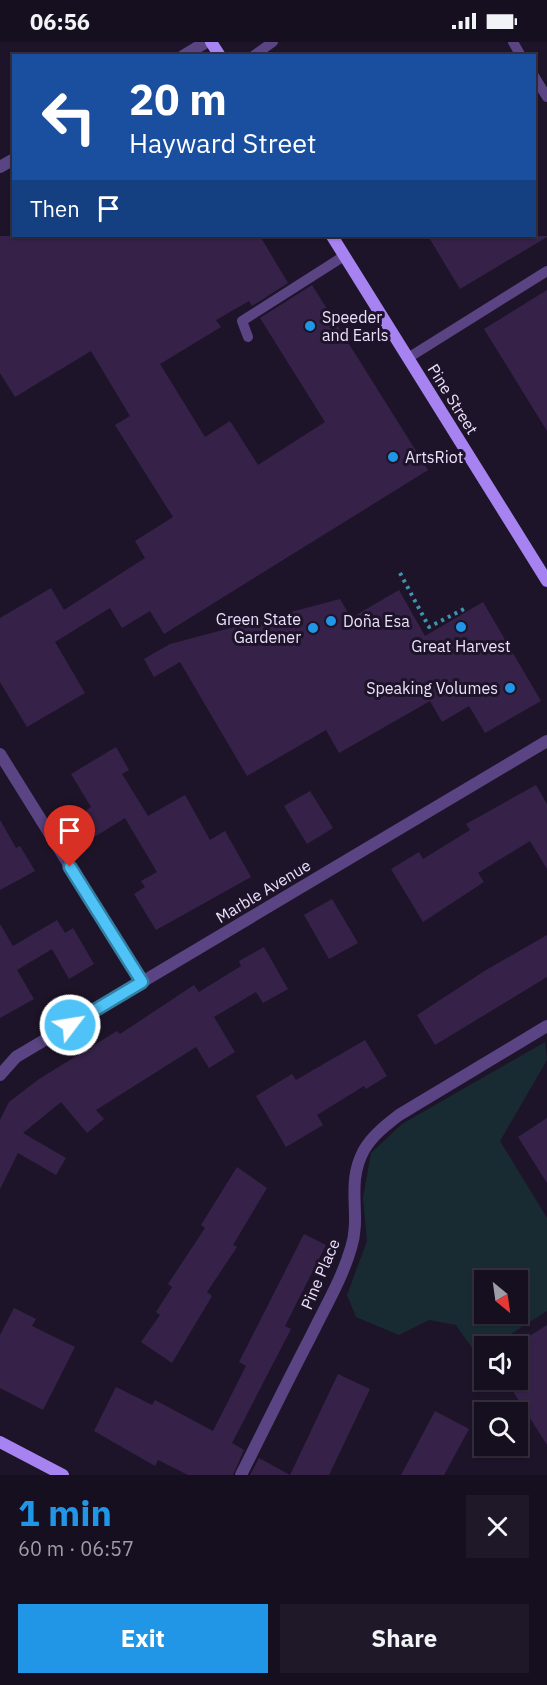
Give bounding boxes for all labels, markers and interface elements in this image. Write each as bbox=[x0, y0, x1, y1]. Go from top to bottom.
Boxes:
text: 06:56 bbox=[30, 7, 90, 36]
text: 20 m bbox=[129, 72, 227, 127]
icon: left bbox=[30, 78, 108, 156]
text: Hayward Street bbox=[129, 125, 317, 160]
icon: arrive bbox=[92, 192, 125, 225]
text: Then bbox=[30, 194, 80, 223]
place label: Speeder and Earls bbox=[322, 307, 389, 345]
marker: Speeder and Earls bbox=[303, 319, 317, 333]
street label: Pine Street bbox=[424, 360, 482, 438]
place label: ArtsRiot bbox=[405, 447, 463, 467]
marker: ArtsRiot bbox=[386, 450, 400, 464]
place label: Green State Gardener bbox=[216, 609, 301, 647]
place label: Doña Esa bbox=[343, 611, 410, 631]
marker: Doña Esa bbox=[324, 614, 338, 628]
marker: Great Harvest bbox=[454, 620, 468, 634]
marker: Green State Gardener bbox=[306, 621, 320, 635]
place label: Great Harvest bbox=[411, 636, 511, 656]
place label: Speaking Volumes bbox=[366, 678, 498, 698]
marker: Speaking Volumes bbox=[503, 681, 517, 695]
pin bbox=[44, 805, 95, 867]
icon: arrive bbox=[53, 814, 86, 847]
street label: Marble Avenue bbox=[212, 855, 314, 927]
position arrow bbox=[38, 993, 102, 1057]
street label: Pine Place bbox=[296, 1236, 344, 1312]
north arrow bbox=[474, 1270, 528, 1324]
map controls bbox=[474, 1270, 528, 1456]
button: sound bbox=[474, 1336, 528, 1390]
button: search bbox=[474, 1402, 528, 1456]
text: 1 min bbox=[18, 1489, 112, 1536]
button: close bbox=[466, 1495, 529, 1558]
text: 60 m · 06:57 bbox=[18, 1535, 134, 1562]
button: Exit bbox=[18, 1604, 268, 1673]
button: Share bbox=[280, 1604, 529, 1673]

